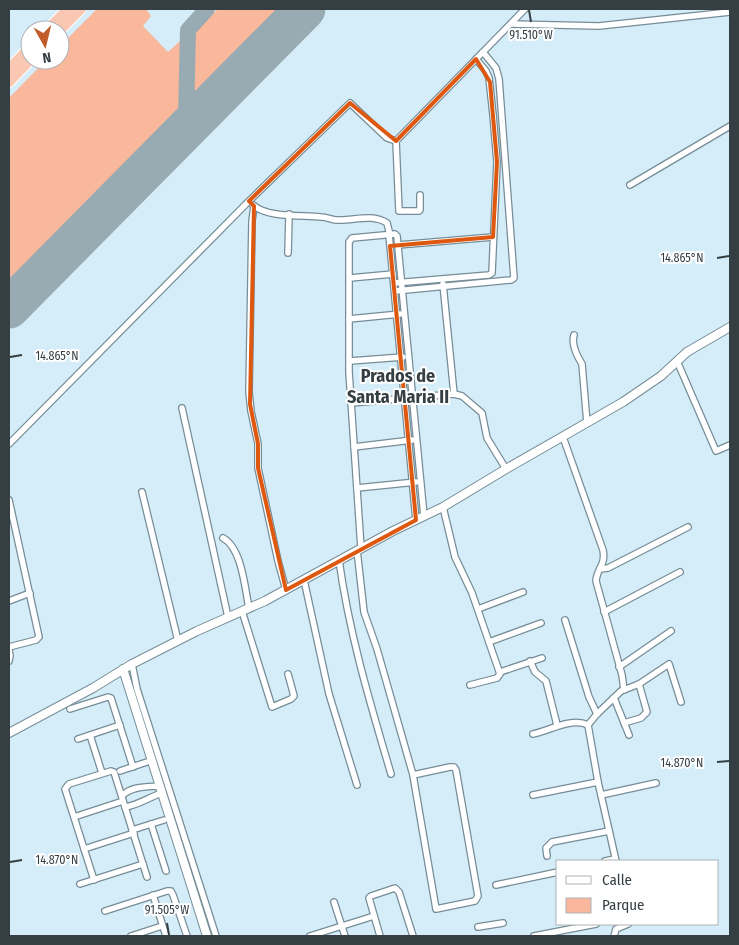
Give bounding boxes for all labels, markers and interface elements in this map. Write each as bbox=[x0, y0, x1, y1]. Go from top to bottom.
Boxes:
north arrow bbox=[20, 20, 70, 70]
text: 91.510°W bbox=[509, 28, 553, 42]
text: N bbox=[41, 48, 52, 66]
text: 14.865°N bbox=[660, 251, 704, 265]
text: 14.865°N bbox=[35, 349, 79, 363]
district label: Prados de Santa Maria II bbox=[347, 365, 449, 408]
text: 14.870°N bbox=[661, 756, 703, 770]
text: 14.870°N bbox=[36, 853, 78, 867]
legend bbox=[556, 860, 719, 925]
text: Calle bbox=[602, 871, 632, 889]
text: Parque bbox=[602, 896, 645, 914]
text: 91.505°W bbox=[145, 903, 189, 917]

